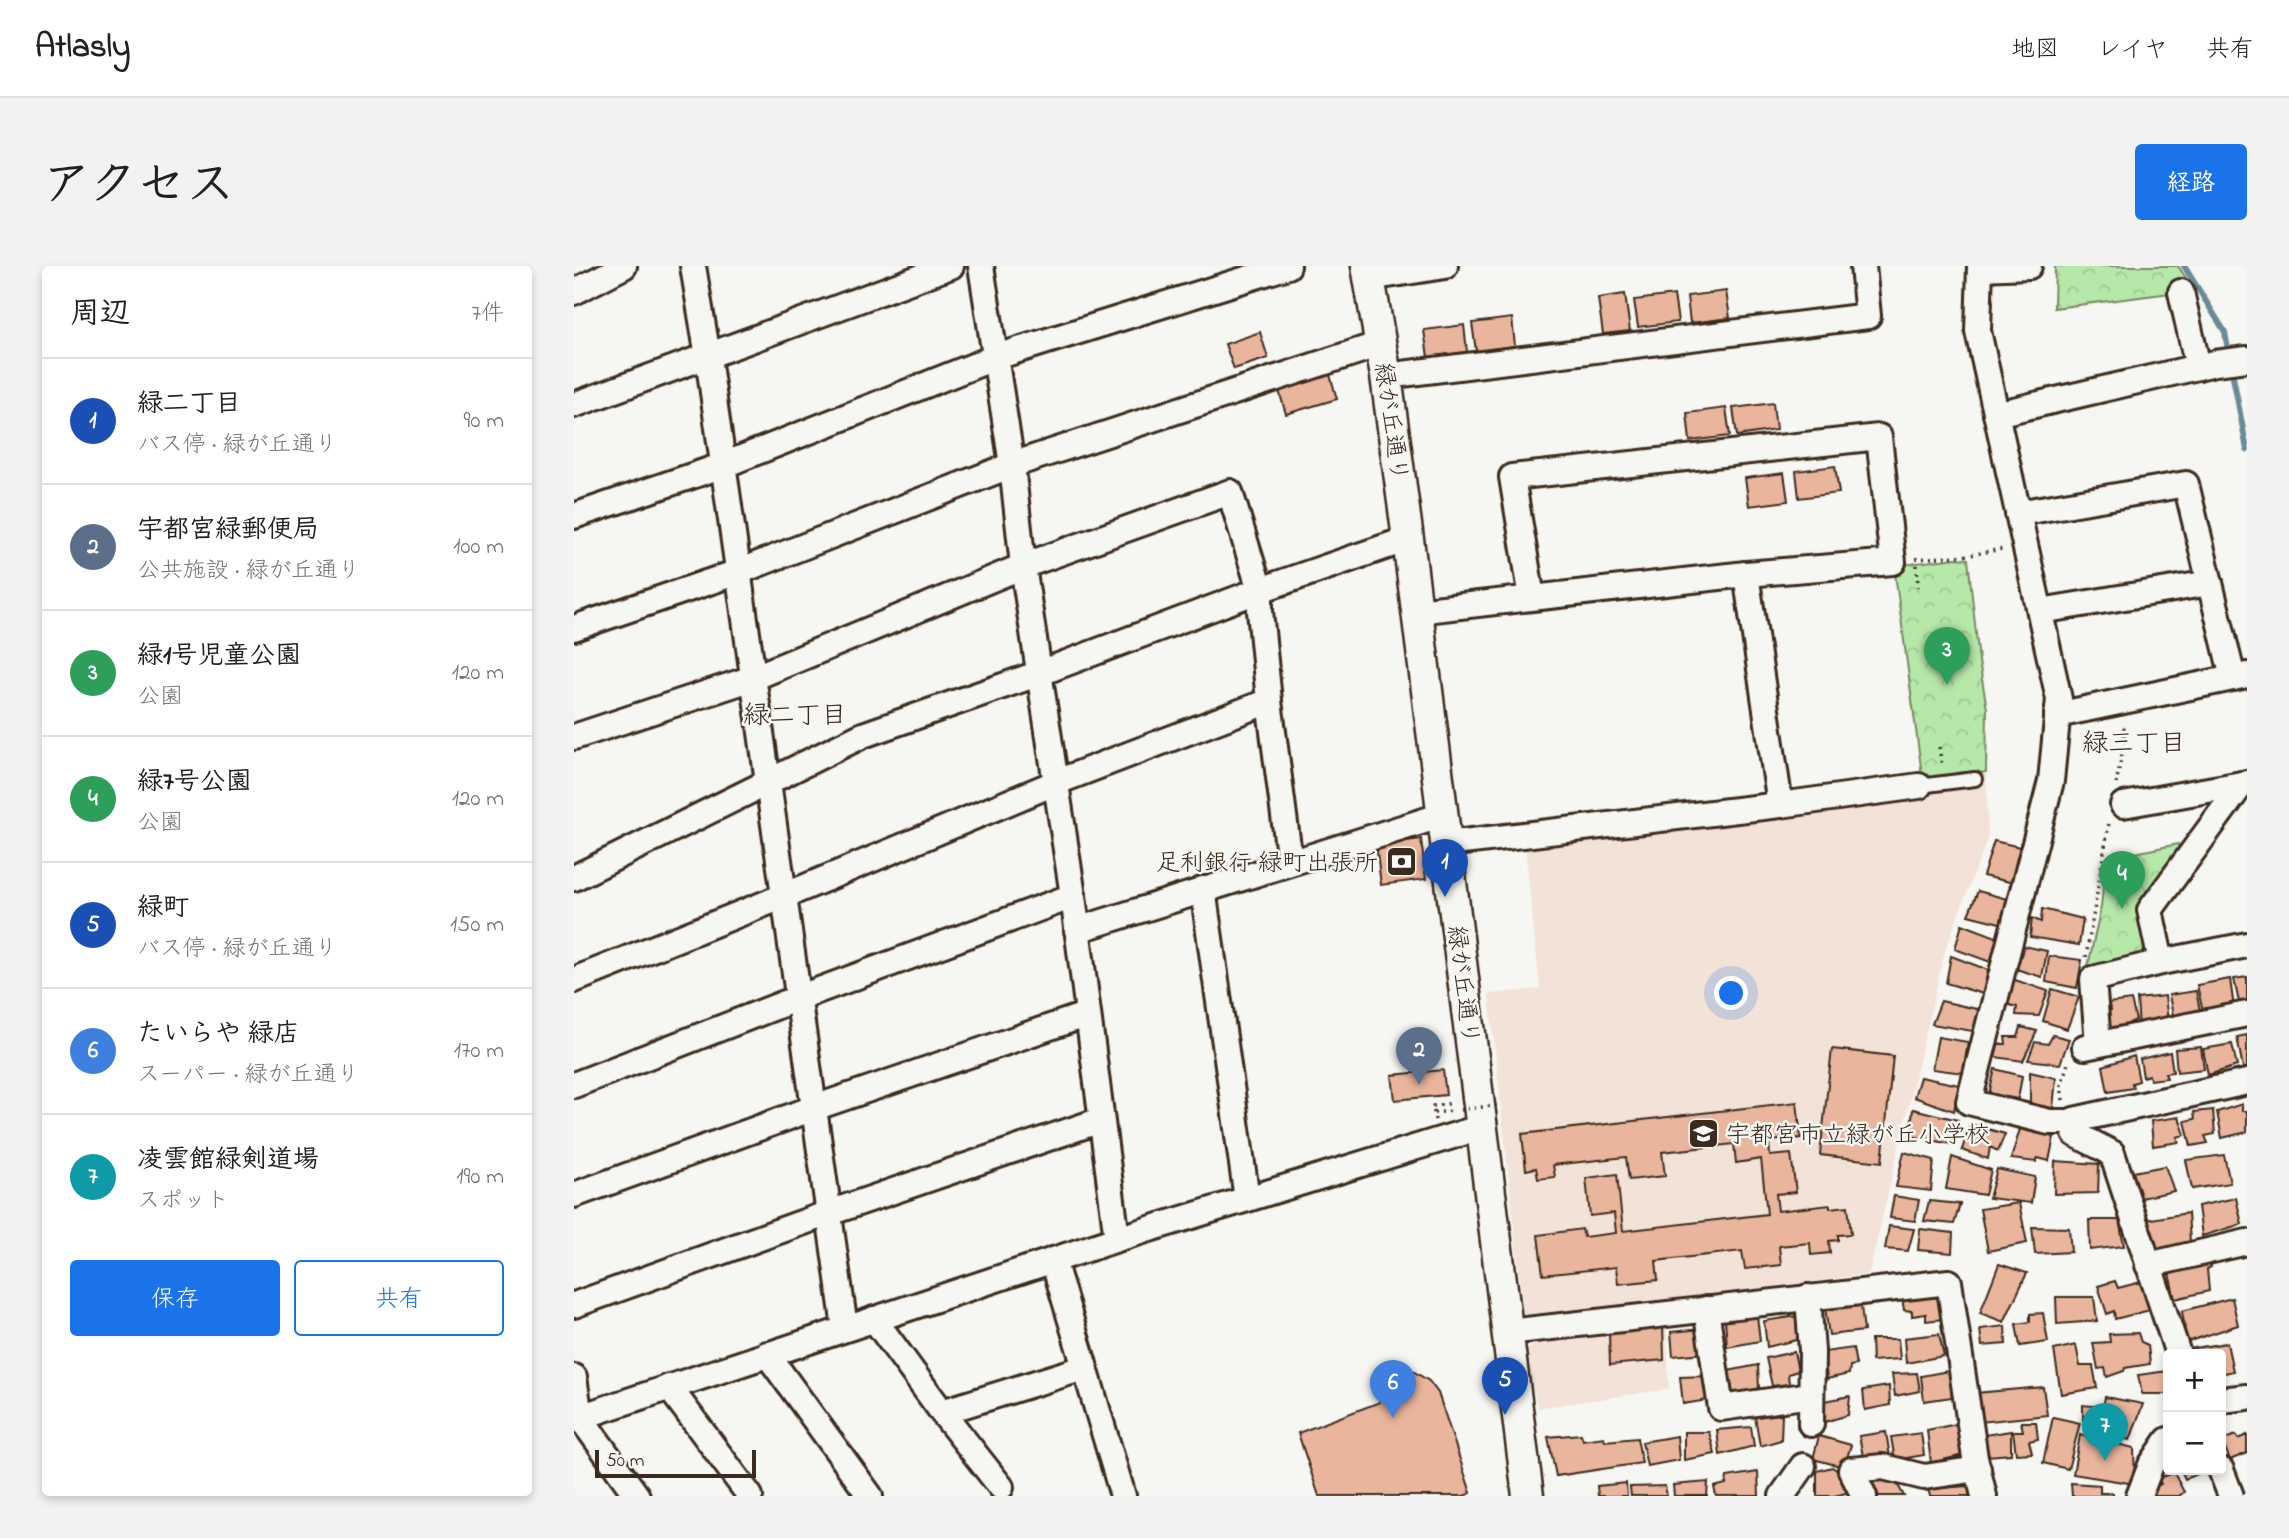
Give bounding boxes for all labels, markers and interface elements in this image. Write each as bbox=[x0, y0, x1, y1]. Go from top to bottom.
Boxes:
text: Atlasly bbox=[35, 24, 130, 72]
text: 地図 bbox=[2011, 33, 2059, 68]
text: レイヤ bbox=[2097, 33, 2168, 68]
text: 共有 bbox=[2206, 33, 2254, 68]
button: 経路 bbox=[2135, 144, 2247, 220]
text: アクセス bbox=[42, 151, 235, 223]
text: 周辺 bbox=[70, 293, 130, 337]
text: 7件 bbox=[472, 298, 504, 331]
street label: 緑が丘通り bbox=[1364, 360, 1415, 484]
text: 緑二丁目 bbox=[137, 386, 241, 424]
text: 1 bbox=[89, 405, 97, 438]
text: 90 m bbox=[464, 405, 504, 438]
text: バス停 · 緑が丘通り bbox=[137, 429, 337, 462]
text: 宇都宮緑郵便局 bbox=[137, 512, 319, 550]
text: 2 bbox=[87, 531, 99, 564]
text: 100 m bbox=[453, 531, 504, 564]
text: 公共施設 · 緑が丘通り bbox=[137, 555, 360, 588]
pin: 3 bbox=[1924, 627, 1970, 685]
text: 緑1号児童公園 bbox=[137, 638, 301, 676]
text: 3 bbox=[88, 657, 98, 690]
text: 120 m bbox=[452, 657, 504, 690]
text: 公園 bbox=[137, 681, 183, 714]
district label: 緑二丁目 bbox=[743, 698, 847, 736]
district label: 緑三丁目 bbox=[2082, 726, 2186, 764]
text: 緑7号公園 bbox=[137, 764, 252, 802]
text: 4 bbox=[88, 783, 98, 816]
text: 120 m bbox=[452, 783, 504, 816]
text: 公園 bbox=[137, 807, 183, 840]
pin: 1 bbox=[1422, 839, 1468, 897]
bank icon: 足利銀行 緑町出張所 bbox=[1384, 845, 1418, 879]
place label: 足利銀行 緑町出張所 bbox=[1156, 847, 1378, 882]
pin: 4 bbox=[2099, 851, 2145, 909]
text: 緑町 bbox=[137, 890, 189, 928]
text: 5 bbox=[86, 909, 100, 942]
text: 150 m bbox=[450, 909, 504, 942]
street label: 緑が丘通り bbox=[1437, 924, 1486, 1047]
text: バス停 · 緑が丘通り bbox=[137, 933, 337, 966]
your location bbox=[1714, 976, 1748, 1010]
text: たいらや 緑店 bbox=[137, 1016, 300, 1054]
pin: 2 bbox=[1396, 1027, 1442, 1085]
text: 6 bbox=[88, 1035, 98, 1068]
text: 170 m bbox=[454, 1035, 504, 1068]
text: スーパー · 緑が丘通り bbox=[137, 1059, 359, 1092]
school or university icon: 宇都宮市立緑が丘小学校 bbox=[1686, 1117, 1720, 1151]
place label: 宇都宮市立緑が丘小学校 bbox=[1726, 1119, 1990, 1154]
text: 凌雲館緑剣道場 bbox=[137, 1142, 319, 1180]
text: 7 bbox=[88, 1161, 98, 1194]
text: 190 m bbox=[456, 1161, 504, 1194]
text: スポット bbox=[137, 1185, 229, 1218]
button: 保存 bbox=[70, 1260, 280, 1336]
button: 共有 bbox=[294, 1260, 504, 1336]
map controls bbox=[2163, 1349, 2226, 1475]
button: + bbox=[2163, 1349, 2226, 1412]
pin: 5 bbox=[1482, 1357, 1528, 1415]
pin: 6 bbox=[1370, 1360, 1416, 1418]
pin: 7 bbox=[2082, 1403, 2128, 1461]
button: − bbox=[2163, 1412, 2226, 1475]
scale bar bbox=[595, 1447, 756, 1479]
text: 50 m bbox=[606, 1448, 645, 1475]

